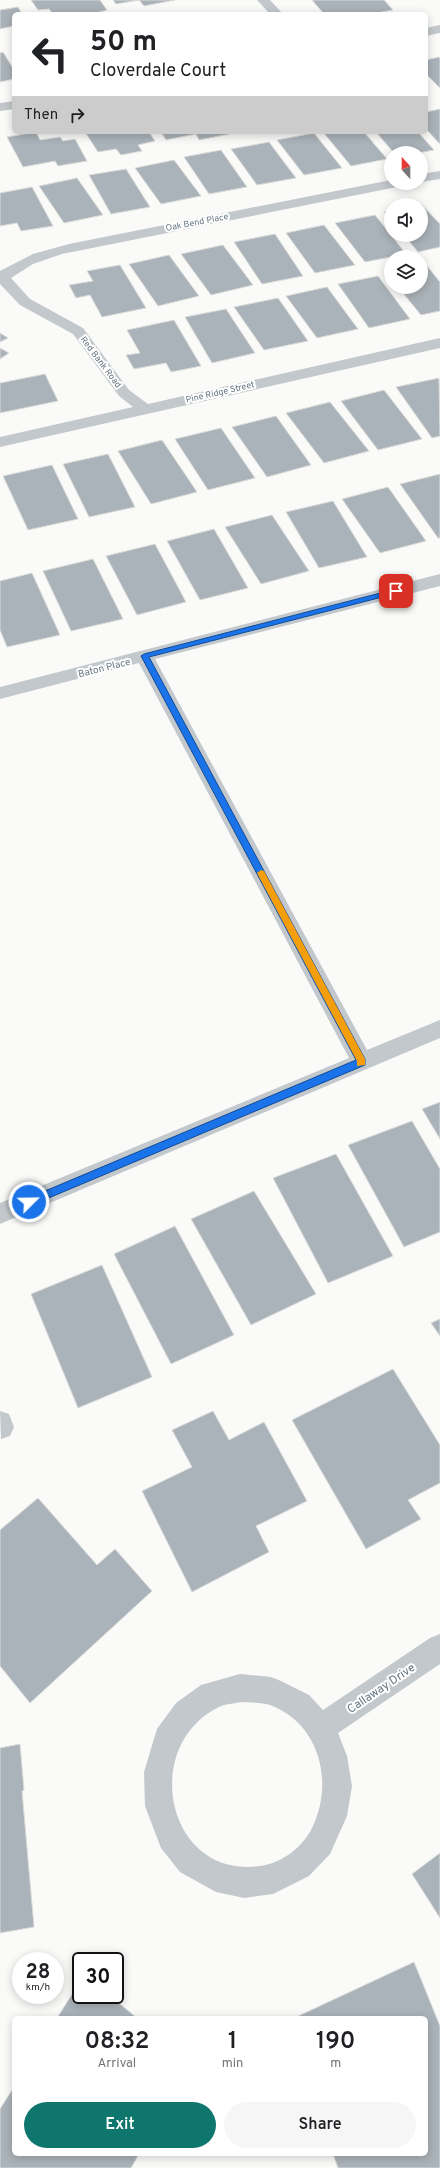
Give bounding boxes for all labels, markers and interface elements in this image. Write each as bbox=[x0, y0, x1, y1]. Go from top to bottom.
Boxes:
text: 50 m bbox=[90, 25, 157, 61]
icon: left bbox=[24, 28, 76, 80]
text: Cloverdale Court bbox=[90, 60, 226, 83]
icon: right bbox=[66, 104, 88, 126]
text: Then bbox=[24, 106, 58, 125]
north arrow bbox=[384, 146, 428, 190]
map controls bbox=[384, 146, 428, 294]
button: sound bbox=[384, 198, 428, 242]
street label: Oak Bend Place bbox=[165, 211, 230, 234]
button: layers bbox=[384, 250, 428, 294]
street label: Red Bank Road bbox=[78, 334, 124, 390]
street label: Pine Ridge Street bbox=[185, 379, 256, 406]
pin bbox=[379, 574, 413, 608]
icon: arrive bbox=[385, 580, 407, 602]
street label: Baton Place bbox=[77, 656, 132, 681]
position arrow bbox=[8, 1181, 50, 1223]
street label: Callaway Drive bbox=[344, 1660, 419, 1718]
speed limit sign: 30 bbox=[72, 1952, 124, 2004]
text: 28 bbox=[26, 1960, 50, 1986]
text: km/h bbox=[26, 1981, 50, 1994]
text: 08:32 bbox=[84, 2027, 149, 2057]
text: 1 bbox=[228, 2027, 237, 2057]
text: 190 bbox=[316, 2027, 356, 2057]
text: Arrival bbox=[98, 2056, 136, 2072]
text: min bbox=[222, 2056, 243, 2072]
text: m bbox=[330, 2056, 341, 2072]
button: Exit bbox=[24, 2102, 216, 2148]
button: Share bbox=[224, 2102, 416, 2148]

